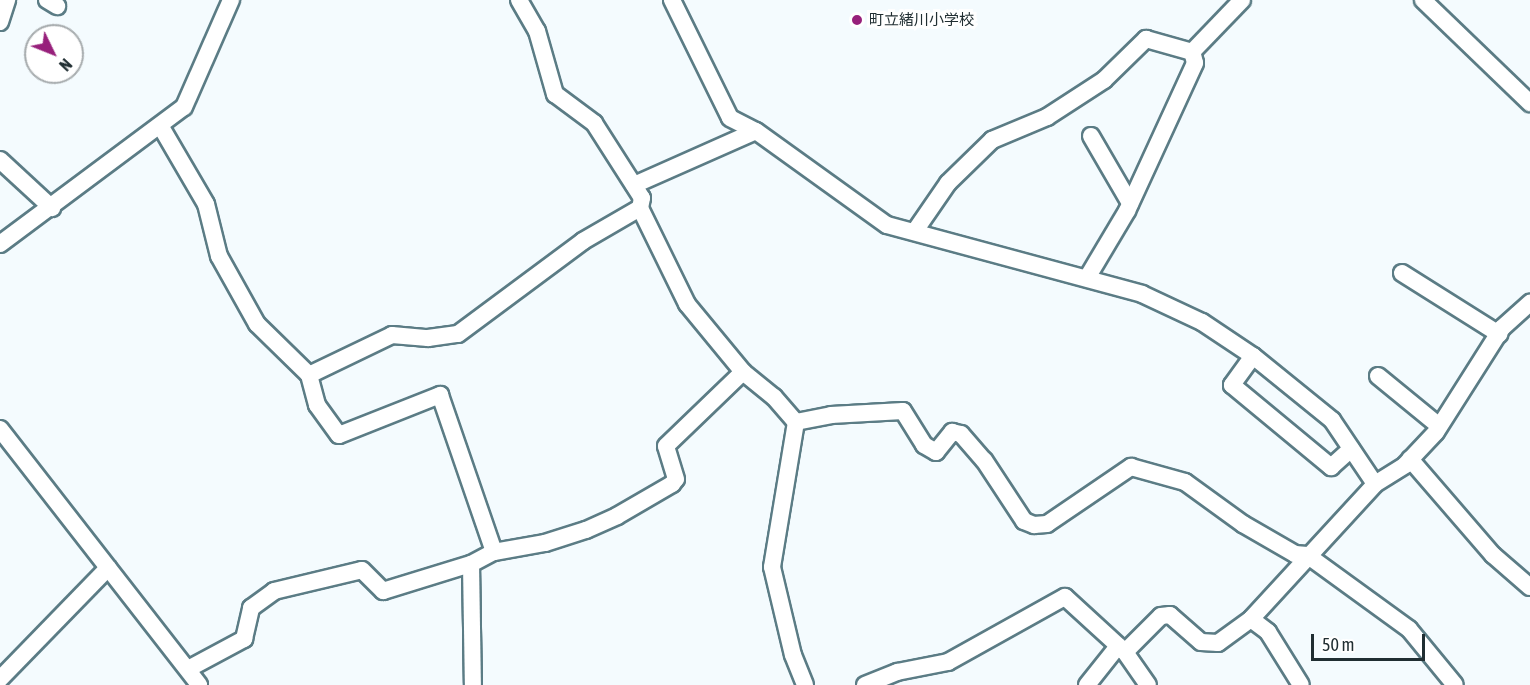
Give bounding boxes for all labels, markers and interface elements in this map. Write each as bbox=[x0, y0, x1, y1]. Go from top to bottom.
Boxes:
place label: 町立緒川小学校 bbox=[869, 11, 974, 29]
marker: 町立緒川小学校 bbox=[850, 13, 864, 27]
north arrow bbox=[24, 24, 84, 84]
text: N bbox=[56, 55, 76, 75]
scale bar bbox=[1314, 622, 1428, 660]
text: 50 m bbox=[1322, 634, 1354, 655]

